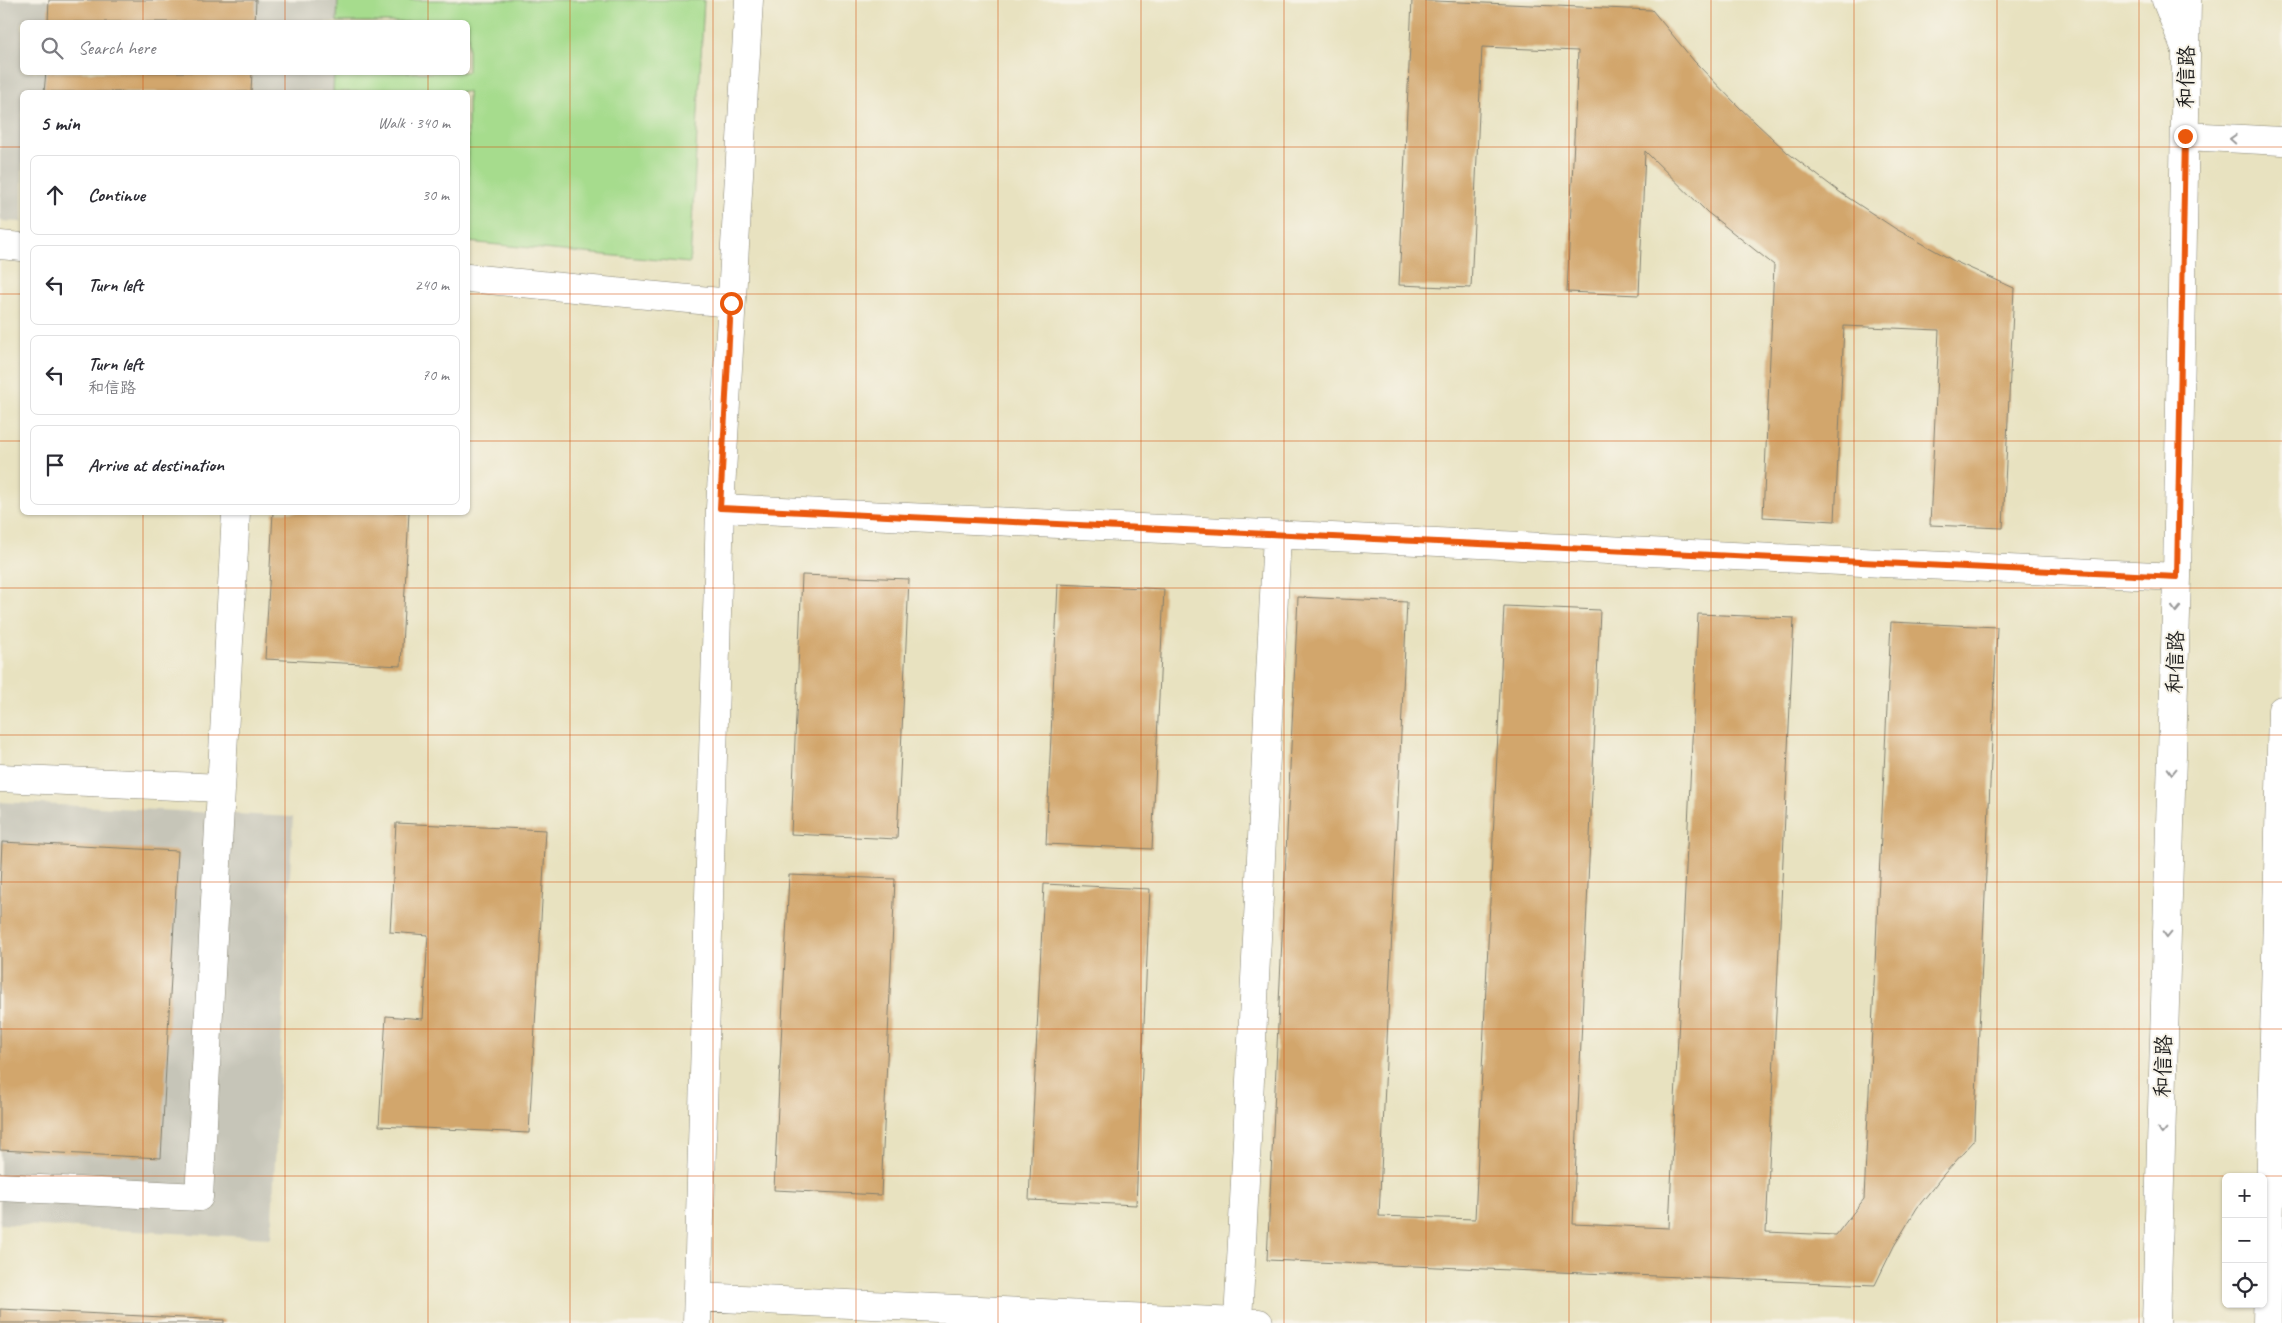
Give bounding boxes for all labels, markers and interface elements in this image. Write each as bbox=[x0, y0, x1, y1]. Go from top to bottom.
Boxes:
search box bbox=[20, 20, 470, 75]
icon: search bbox=[38, 34, 66, 62]
text: Search here bbox=[78, 36, 155, 60]
street label: 和信路 bbox=[2172, 45, 2200, 109]
text: 5 min bbox=[40, 110, 80, 136]
text: Walk · 340 m bbox=[378, 113, 450, 133]
route end bbox=[2174, 125, 2197, 148]
one-way arrow bbox=[2229, 133, 2237, 144]
icon: ahead bbox=[41, 181, 69, 209]
text: Continue bbox=[88, 183, 145, 207]
text: 30 m bbox=[422, 185, 449, 205]
icon: left bbox=[41, 271, 69, 299]
text: Turn left bbox=[88, 273, 143, 297]
text: 240 m bbox=[415, 275, 449, 295]
route start bbox=[720, 292, 743, 315]
text: Turn left bbox=[88, 352, 143, 376]
icon: left bbox=[41, 361, 69, 389]
text: 70 m bbox=[422, 365, 449, 385]
text: 和信路 bbox=[88, 378, 136, 398]
icon: arrive bbox=[41, 451, 69, 479]
text: Arrive at destination bbox=[88, 453, 224, 477]
one-way arrow bbox=[2171, 605, 2181, 613]
street label: 和信路 bbox=[2161, 630, 2189, 694]
one-way arrow bbox=[2166, 767, 2177, 775]
one-way arrow bbox=[2162, 930, 2172, 938]
street label: 和信路 bbox=[2149, 1034, 2177, 1098]
one-way arrow bbox=[2156, 1127, 2167, 1135]
map controls bbox=[2222, 1173, 2267, 1308]
button: + bbox=[2222, 1173, 2267, 1218]
button: − bbox=[2222, 1218, 2267, 1263]
button: locate bbox=[2222, 1263, 2267, 1308]

